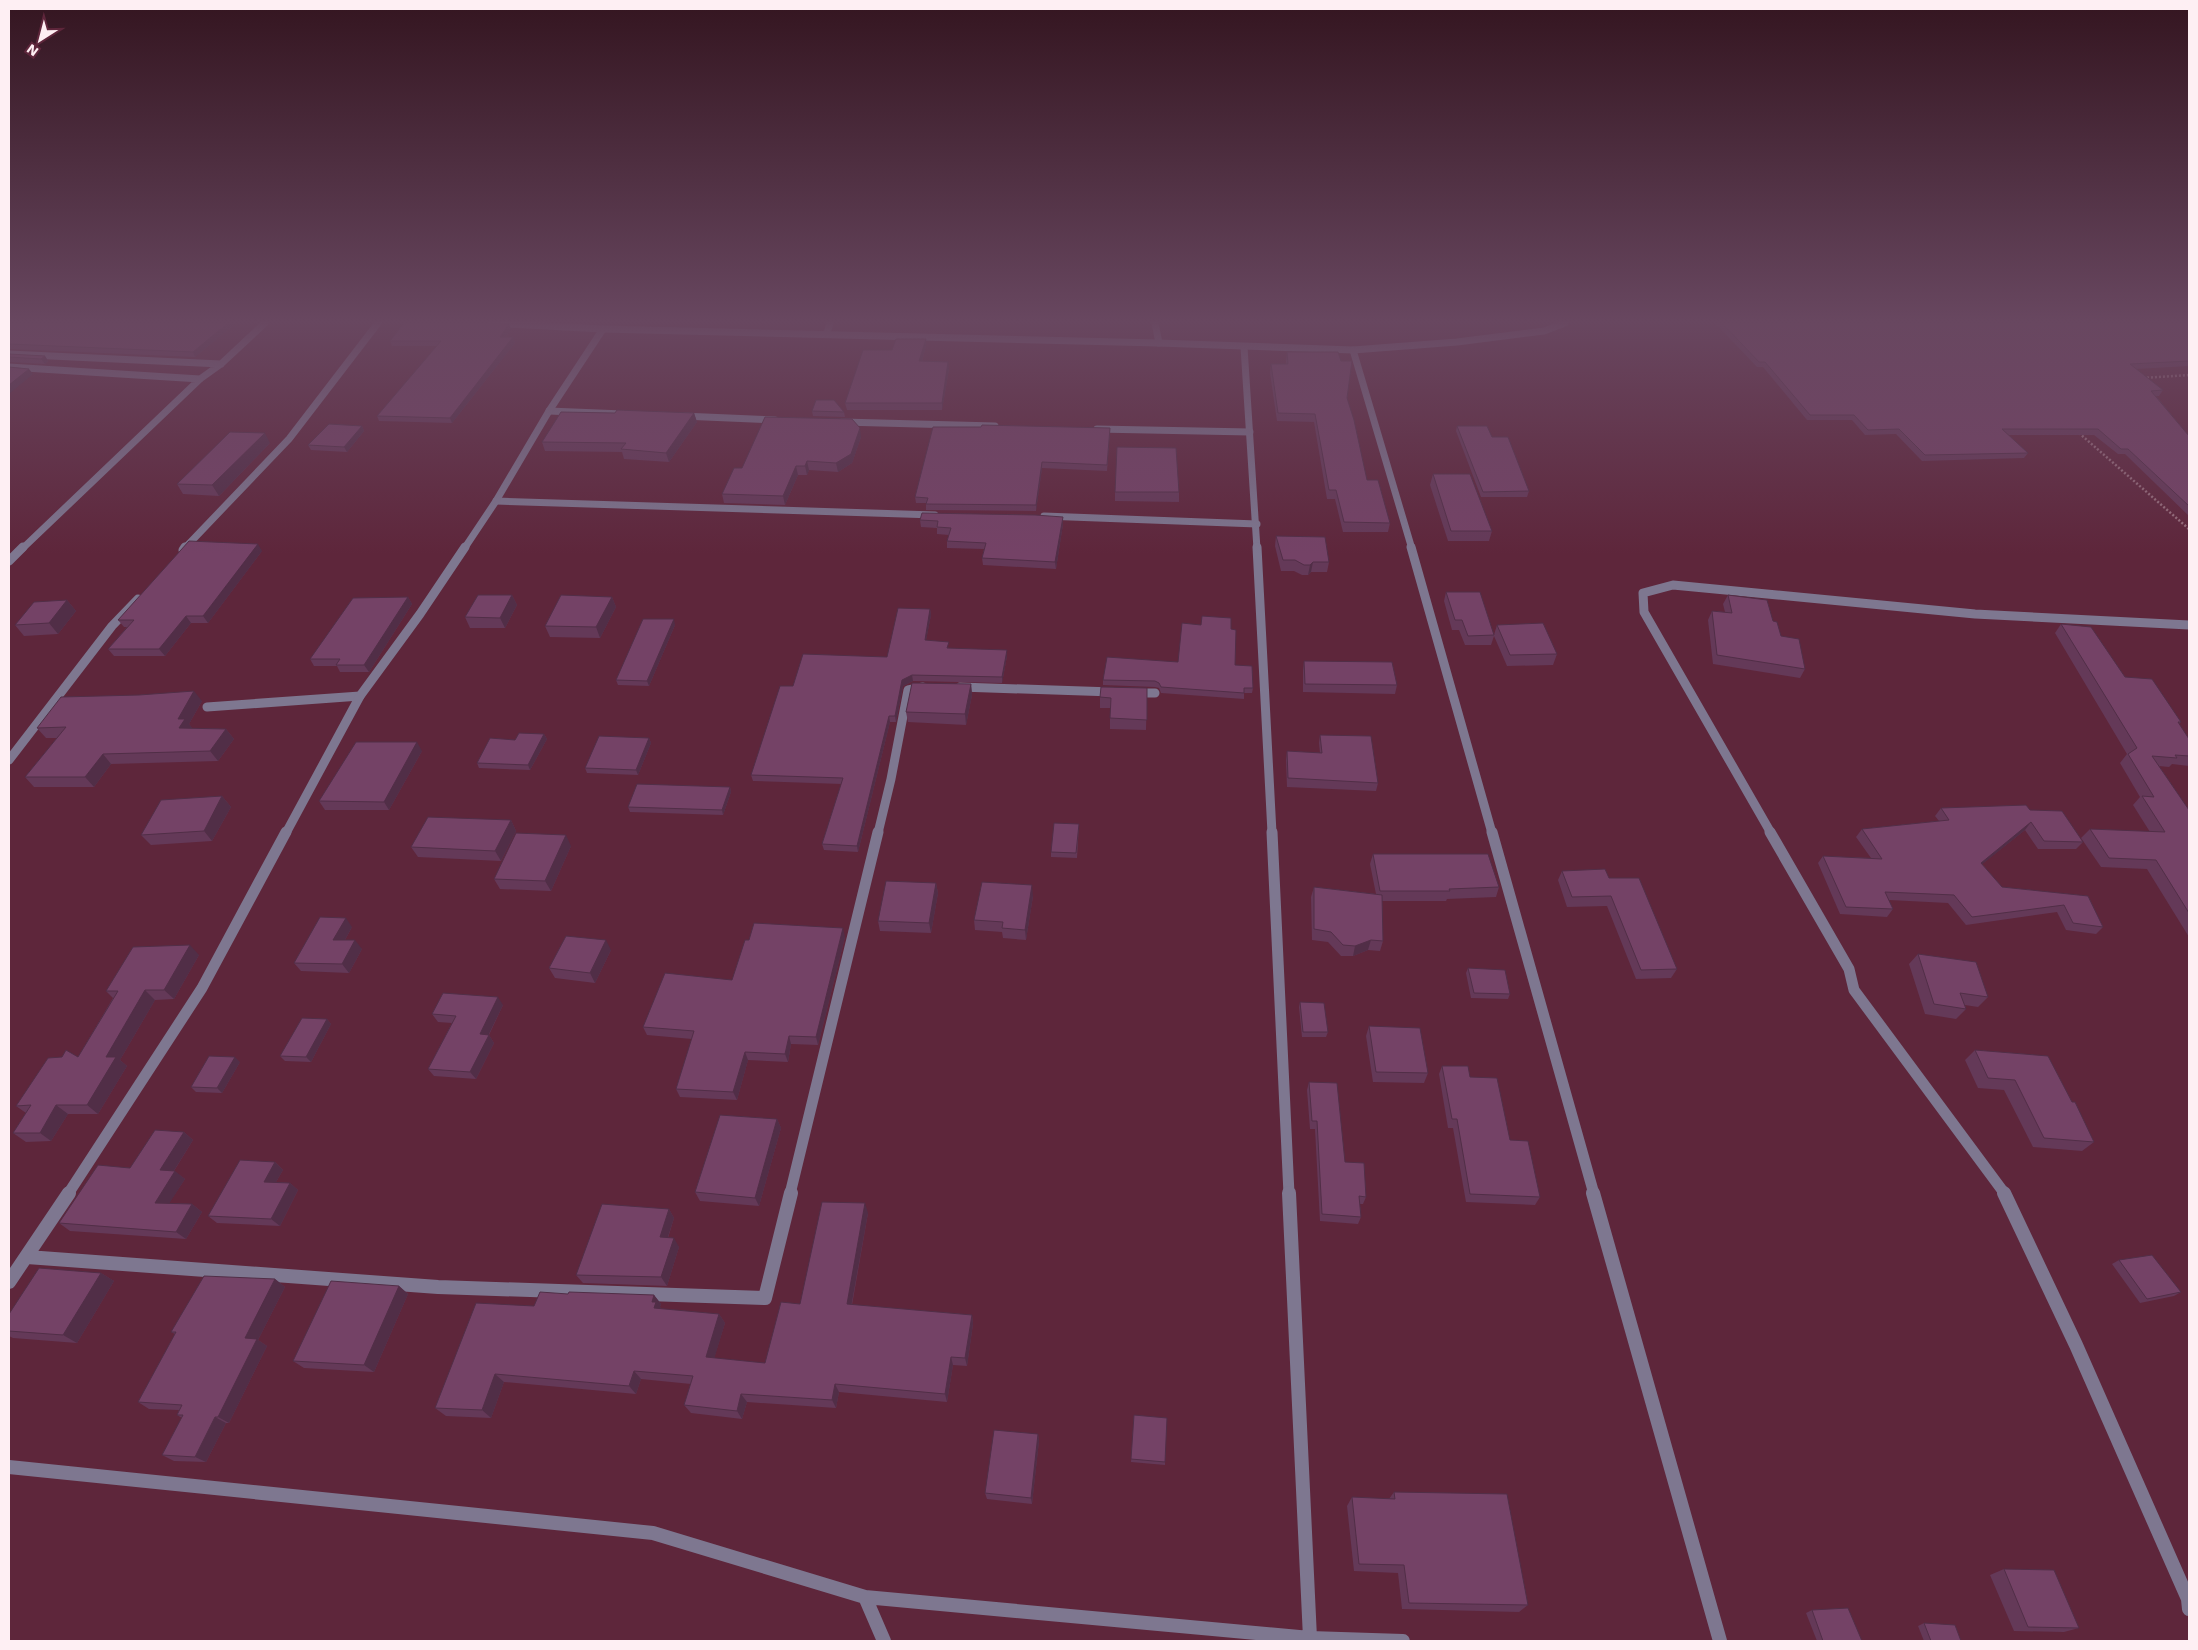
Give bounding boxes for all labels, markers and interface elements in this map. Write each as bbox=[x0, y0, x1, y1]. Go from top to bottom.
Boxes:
north arrow bbox=[15, 15, 65, 65]
text: N bbox=[23, 41, 41, 60]

